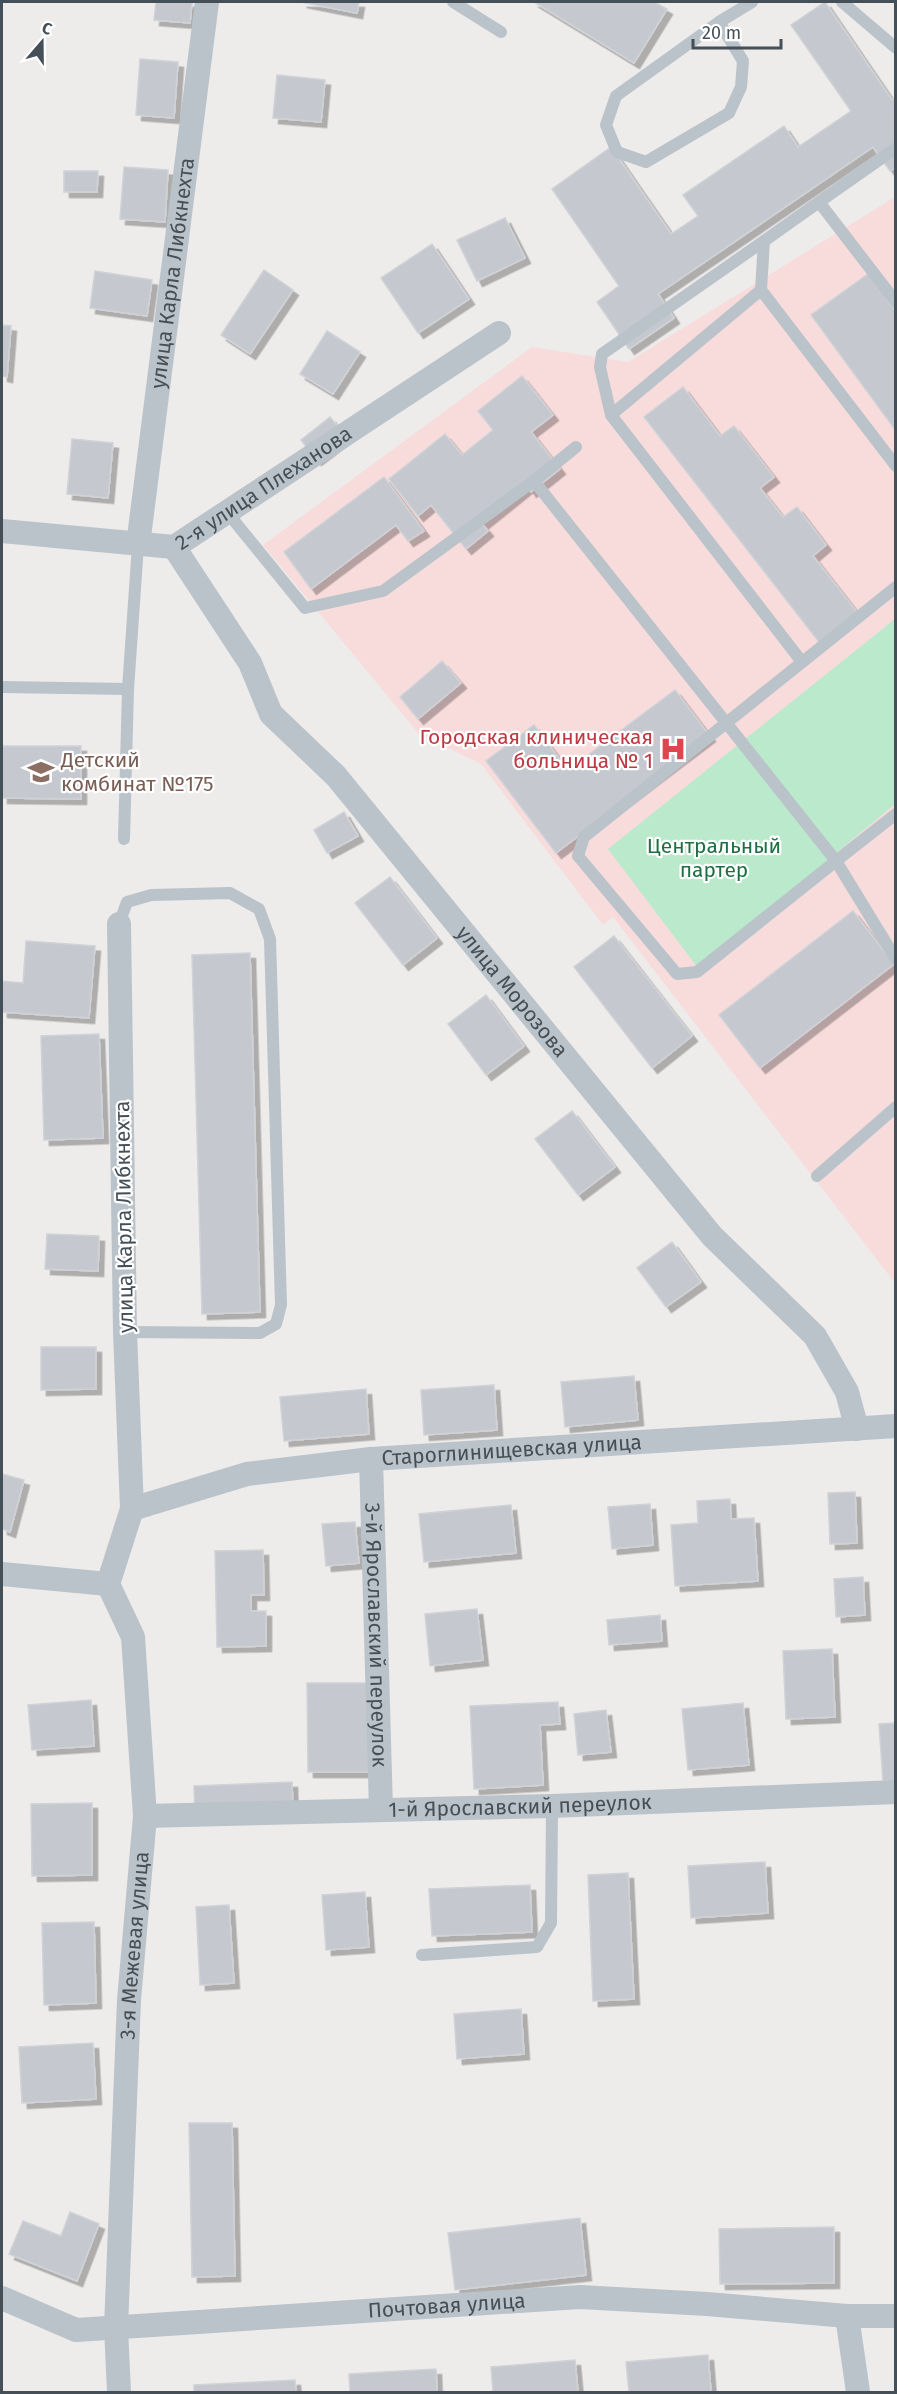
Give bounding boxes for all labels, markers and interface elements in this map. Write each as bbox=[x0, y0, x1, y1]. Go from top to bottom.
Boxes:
north arrow bbox=[12, 12, 72, 72]
scale bar bbox=[693, 12, 782, 50]
text: С bbox=[39, 18, 55, 39]
text: 20 m bbox=[702, 22, 741, 44]
street label: улица Карла Либкнехта bbox=[145, 156, 200, 390]
street label: 2-я улица Плеханова bbox=[170, 420, 357, 556]
place label: Городская клиническая больница № 1 bbox=[419, 724, 653, 774]
hospital icon: Городская клиническая больница № 1 bbox=[658, 734, 688, 764]
place label: Детский комбинат №175 bbox=[60, 747, 214, 797]
school or university icon: Детский комбинат №175 bbox=[26, 757, 56, 787]
park label: Центральный партер bbox=[647, 833, 781, 883]
street label: улица Морозова bbox=[451, 920, 574, 1063]
street label: улица Карла Либкнехта bbox=[109, 1101, 139, 1333]
street label: Староглинищевская улица bbox=[381, 1429, 643, 1471]
street label: 3-й Ярославский переулок bbox=[359, 1502, 393, 1768]
street label: 1-й Ярославский переулок bbox=[388, 1789, 652, 1823]
street label: 3-я Межевая улица bbox=[114, 1850, 155, 2040]
street label: Почтовая улица bbox=[367, 2288, 526, 2324]

